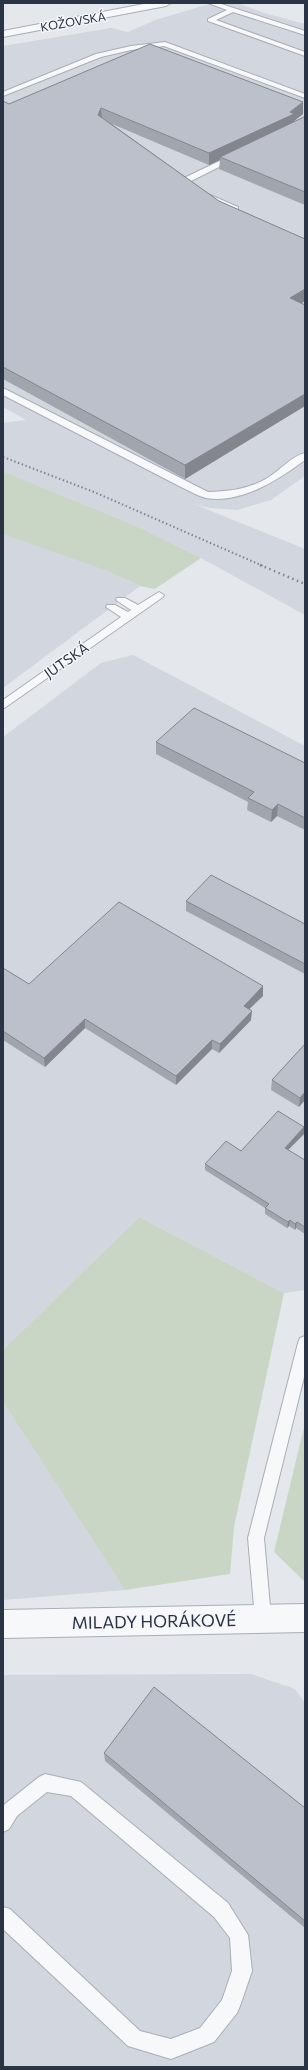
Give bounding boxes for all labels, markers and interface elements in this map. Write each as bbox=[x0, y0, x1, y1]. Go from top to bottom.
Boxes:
street label: KOŽOVSKÁ bbox=[39, 8, 107, 34]
street label: JUTSKÁ bbox=[40, 638, 92, 681]
street label: MILADY HORÁKOVÉ bbox=[72, 1609, 236, 1633]

